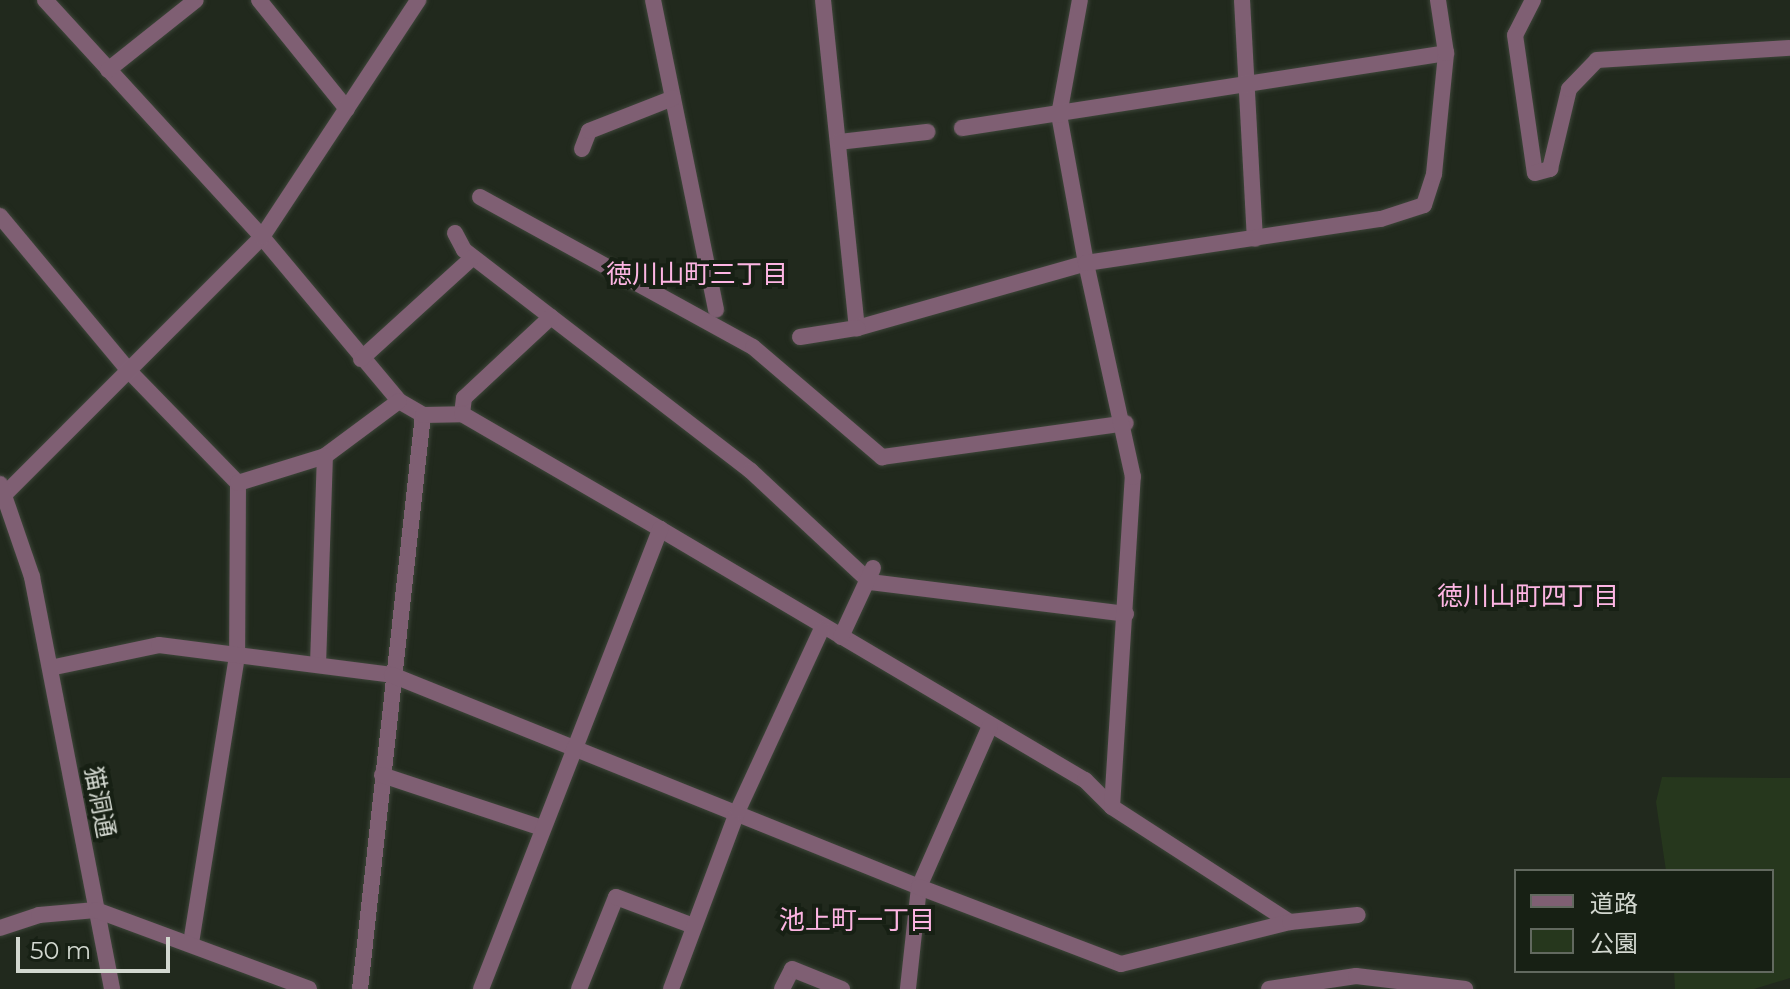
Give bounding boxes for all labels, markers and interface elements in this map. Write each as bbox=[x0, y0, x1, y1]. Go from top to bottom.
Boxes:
district label: 徳川山町三丁目 bbox=[606, 259, 788, 291]
district label: 徳川山町四丁目 bbox=[1437, 581, 1619, 613]
street label: 猫洞通 bbox=[79, 764, 121, 840]
legend bbox=[1514, 869, 1774, 973]
text: 道路 bbox=[1590, 889, 1638, 918]
district label: 池上町一丁目 bbox=[779, 905, 935, 937]
scale bar bbox=[20, 921, 174, 971]
text: 公園 bbox=[1590, 929, 1638, 958]
text: 50 m bbox=[30, 936, 91, 965]

